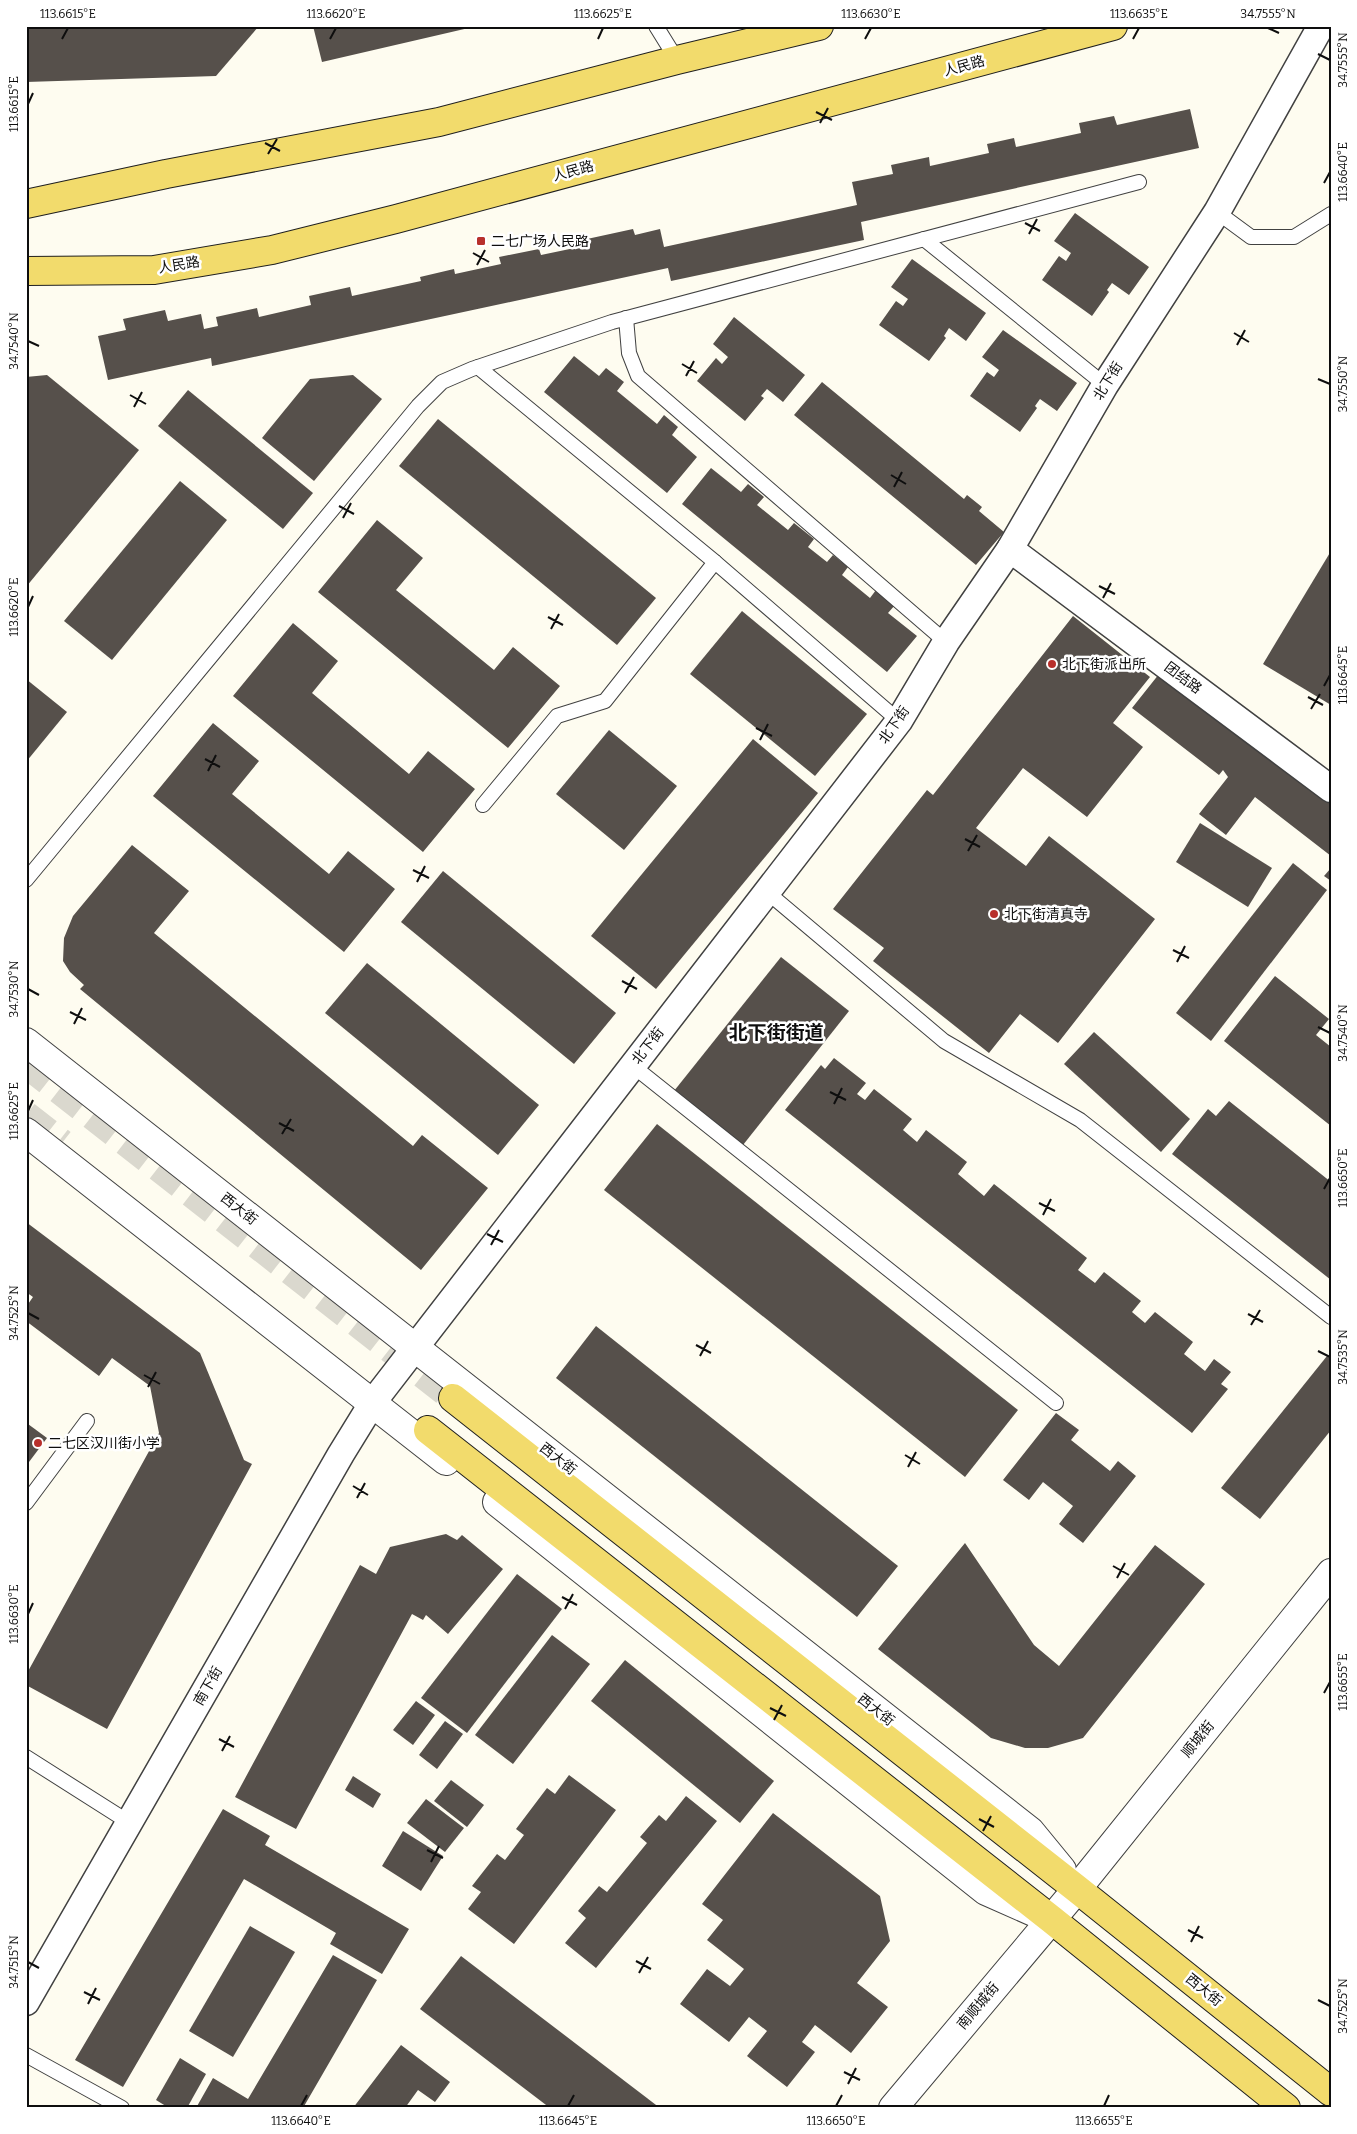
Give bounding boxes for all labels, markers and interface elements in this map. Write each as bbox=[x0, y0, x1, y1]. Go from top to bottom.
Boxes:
text: 113.6615°E bbox=[40, 7, 96, 21]
text: 113.6620°E bbox=[306, 7, 366, 21]
text: 113.6625°E bbox=[574, 7, 632, 21]
text: 113.6630°E bbox=[841, 7, 901, 21]
text: 113.6635°E bbox=[1110, 7, 1168, 21]
text: 34.7555°N bbox=[1240, 7, 1296, 21]
text: 34.7555°N bbox=[1336, 32, 1350, 88]
street label: 人民路 bbox=[942, 52, 986, 80]
text: 113.6615°E bbox=[7, 76, 21, 132]
text: 113.6640°E bbox=[1336, 142, 1350, 202]
street label: 人民路 bbox=[551, 157, 595, 185]
place label: 二七广场人民路 bbox=[491, 233, 589, 250]
marker: 二七广场人民路 bbox=[475, 235, 487, 247]
street label: 人民路 bbox=[157, 253, 201, 277]
text: 34.7540°N bbox=[7, 312, 21, 370]
text: 34.7550°N bbox=[1336, 355, 1350, 412]
street label: 北下街 bbox=[1090, 359, 1126, 403]
text: 113.6620°E bbox=[7, 577, 21, 637]
text: 113.6645°E bbox=[1336, 646, 1350, 704]
place label: 北下街派出所 bbox=[1062, 656, 1146, 673]
marker: 北下街派出所 bbox=[1046, 658, 1058, 670]
street label: 团结路 bbox=[1161, 659, 1205, 697]
street label: 北下街 bbox=[875, 703, 913, 747]
place label: 北下街清真寺 bbox=[1004, 906, 1088, 923]
marker: 北下街清真寺 bbox=[988, 908, 1000, 920]
text: 34.7530°N bbox=[7, 960, 21, 1017]
text: 34.7540°N bbox=[1336, 1004, 1350, 1062]
district label: 北下街街道 bbox=[728, 1021, 824, 1044]
street label: 北下街 bbox=[628, 1024, 668, 1068]
text: 113.6625°E bbox=[7, 1082, 21, 1140]
text: 113.6650°E bbox=[1336, 1149, 1350, 1207]
street label: 西大街 bbox=[217, 1189, 261, 1229]
text: 34.7525°N bbox=[7, 1285, 21, 1341]
text: 34.7535°N bbox=[1336, 1329, 1350, 1385]
place label: 二七区汉川街小学 bbox=[48, 1435, 160, 1452]
marker: 二七区汉川街小学 bbox=[32, 1437, 44, 1449]
street label: 西大街 bbox=[536, 1439, 580, 1479]
text: 113.6630°E bbox=[7, 1584, 21, 1644]
text: 113.6655°E bbox=[1336, 1653, 1350, 1711]
street label: 南下街 bbox=[190, 1664, 226, 1708]
street label: 西大街 bbox=[854, 1690, 898, 1730]
street label: 顺城街 bbox=[1178, 1717, 1218, 1761]
text: 34.7515°N bbox=[7, 1935, 21, 1989]
street label: 西大街 bbox=[1182, 1970, 1226, 2010]
text: 34.7525°N bbox=[1336, 1978, 1350, 2034]
street label: 南顺城街 bbox=[953, 1979, 1003, 2033]
text: 113.6640°E bbox=[271, 2114, 331, 2128]
text: 113.6645°E bbox=[539, 2114, 597, 2128]
text: 113.6650°E bbox=[807, 2114, 865, 2128]
text: 113.6655°E bbox=[1075, 2114, 1133, 2128]

